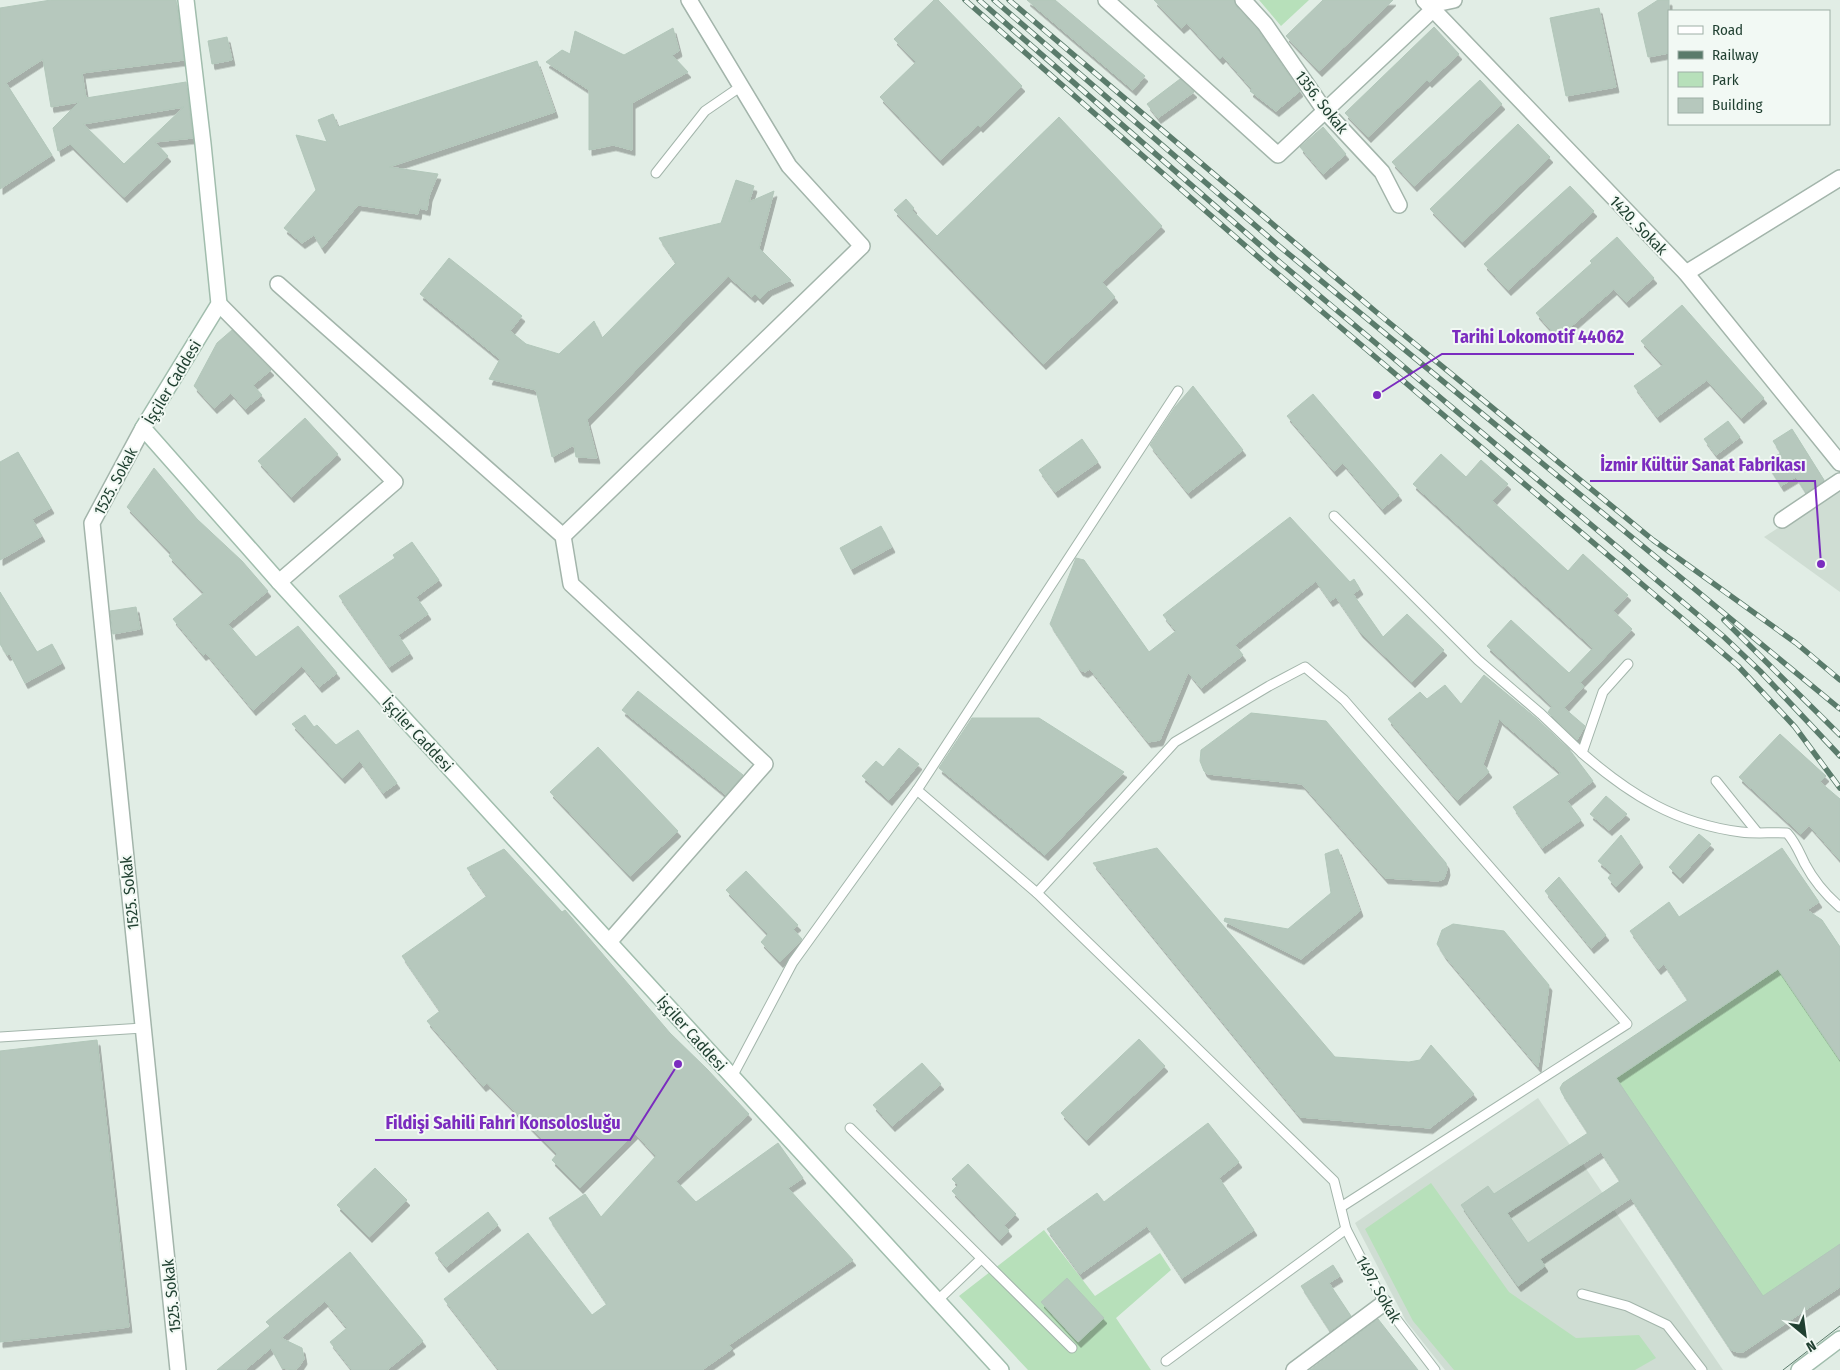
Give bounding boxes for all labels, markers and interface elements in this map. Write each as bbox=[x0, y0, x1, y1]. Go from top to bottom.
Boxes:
legend bbox=[1668, 10, 1830, 125]
text: Road bbox=[1712, 21, 1743, 39]
text: Railway bbox=[1712, 46, 1759, 64]
street label: 1356. Sokak bbox=[1291, 67, 1352, 138]
text: Park bbox=[1712, 71, 1739, 89]
text: Building bbox=[1712, 96, 1763, 114]
street label: 1420. Sokak bbox=[1606, 192, 1672, 259]
callout: Tarihi Lokomotif 44062 bbox=[1442, 321, 1634, 354]
text: Tarihi Lokomotif 44062 bbox=[1452, 326, 1624, 348]
street label: İşçiler Caddesi bbox=[140, 337, 205, 428]
street label: 1525. Sokak bbox=[90, 444, 141, 518]
callout: İzmir Kültür Sanat Fabrikası bbox=[1590, 448, 1815, 481]
text: İzmir Kültür Sanat Fabrikası bbox=[1600, 454, 1806, 476]
street label: İşçiler Caddesi bbox=[378, 693, 457, 776]
street label: 1525. Sokak bbox=[116, 855, 143, 931]
street label: İşçiler Caddesi bbox=[653, 992, 730, 1075]
callout: Fildişi Sahili Fahri Konsolosluğu bbox=[375, 1107, 630, 1140]
text: Fildişi Sahili Fahri Konsolosluğu bbox=[385, 1112, 621, 1134]
street label: 1497. Sokak bbox=[1352, 1253, 1406, 1326]
street label: 1525. Sokak bbox=[158, 1258, 185, 1334]
north arrow bbox=[1780, 1310, 1830, 1360]
text: N bbox=[1803, 1336, 1819, 1355]

